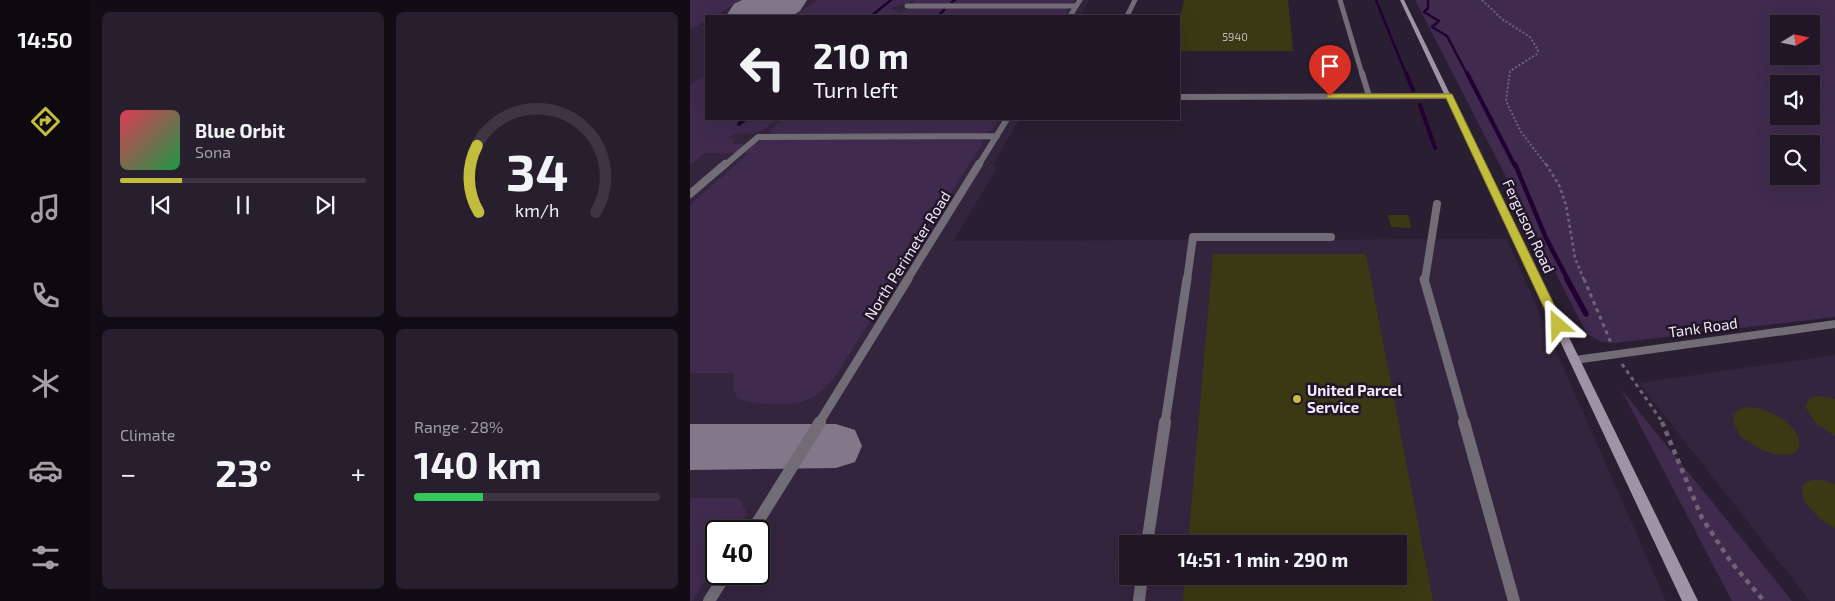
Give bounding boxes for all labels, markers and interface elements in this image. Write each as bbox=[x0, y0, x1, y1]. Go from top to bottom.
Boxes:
north arrow bbox=[1770, 15, 1820, 65]
map controls bbox=[1770, 15, 1820, 185]
text: 14:50 bbox=[17, 26, 73, 52]
house number: 5940 bbox=[1222, 30, 1248, 43]
text: 210 m bbox=[813, 34, 909, 76]
icon: left bbox=[730, 35, 795, 100]
pin bbox=[1309, 45, 1351, 96]
icon: arrive bbox=[1316, 52, 1344, 80]
button: sound bbox=[1770, 75, 1820, 125]
text: Turn left bbox=[813, 76, 898, 102]
icon: directions bbox=[28, 104, 63, 139]
text: Blue Orbit bbox=[195, 119, 285, 142]
button: search bbox=[1770, 135, 1820, 185]
text: 34 bbox=[506, 139, 568, 201]
text: Sona bbox=[195, 142, 231, 161]
street label: Ferguson Road bbox=[1499, 176, 1559, 276]
street label: North Perimeter Road bbox=[860, 187, 954, 323]
icon: music bbox=[28, 191, 63, 226]
icon: previous bbox=[147, 191, 175, 219]
icon: pause bbox=[229, 191, 257, 219]
icon: next bbox=[311, 191, 339, 219]
text: km/h bbox=[515, 199, 559, 221]
icon: phone bbox=[28, 278, 63, 313]
position arrow bbox=[1531, 298, 1583, 350]
street label: Tank Road bbox=[1667, 313, 1739, 341]
icon: climate bbox=[28, 366, 63, 401]
place label: United Parcel Service bbox=[1307, 381, 1402, 416]
marker: United Parcel Service bbox=[1291, 393, 1303, 405]
text: Range · 28% bbox=[414, 417, 503, 436]
text: Climate bbox=[120, 425, 175, 444]
text: 140 km bbox=[414, 441, 542, 487]
text: 23° bbox=[215, 449, 272, 495]
icon: car bbox=[28, 453, 63, 488]
text: − bbox=[120, 456, 136, 490]
text: + bbox=[351, 456, 366, 490]
speed limit sign: 40 bbox=[705, 520, 770, 585]
icon: filters bbox=[28, 540, 63, 575]
text: 14:51 · 1 min · 290 m bbox=[1178, 548, 1348, 571]

